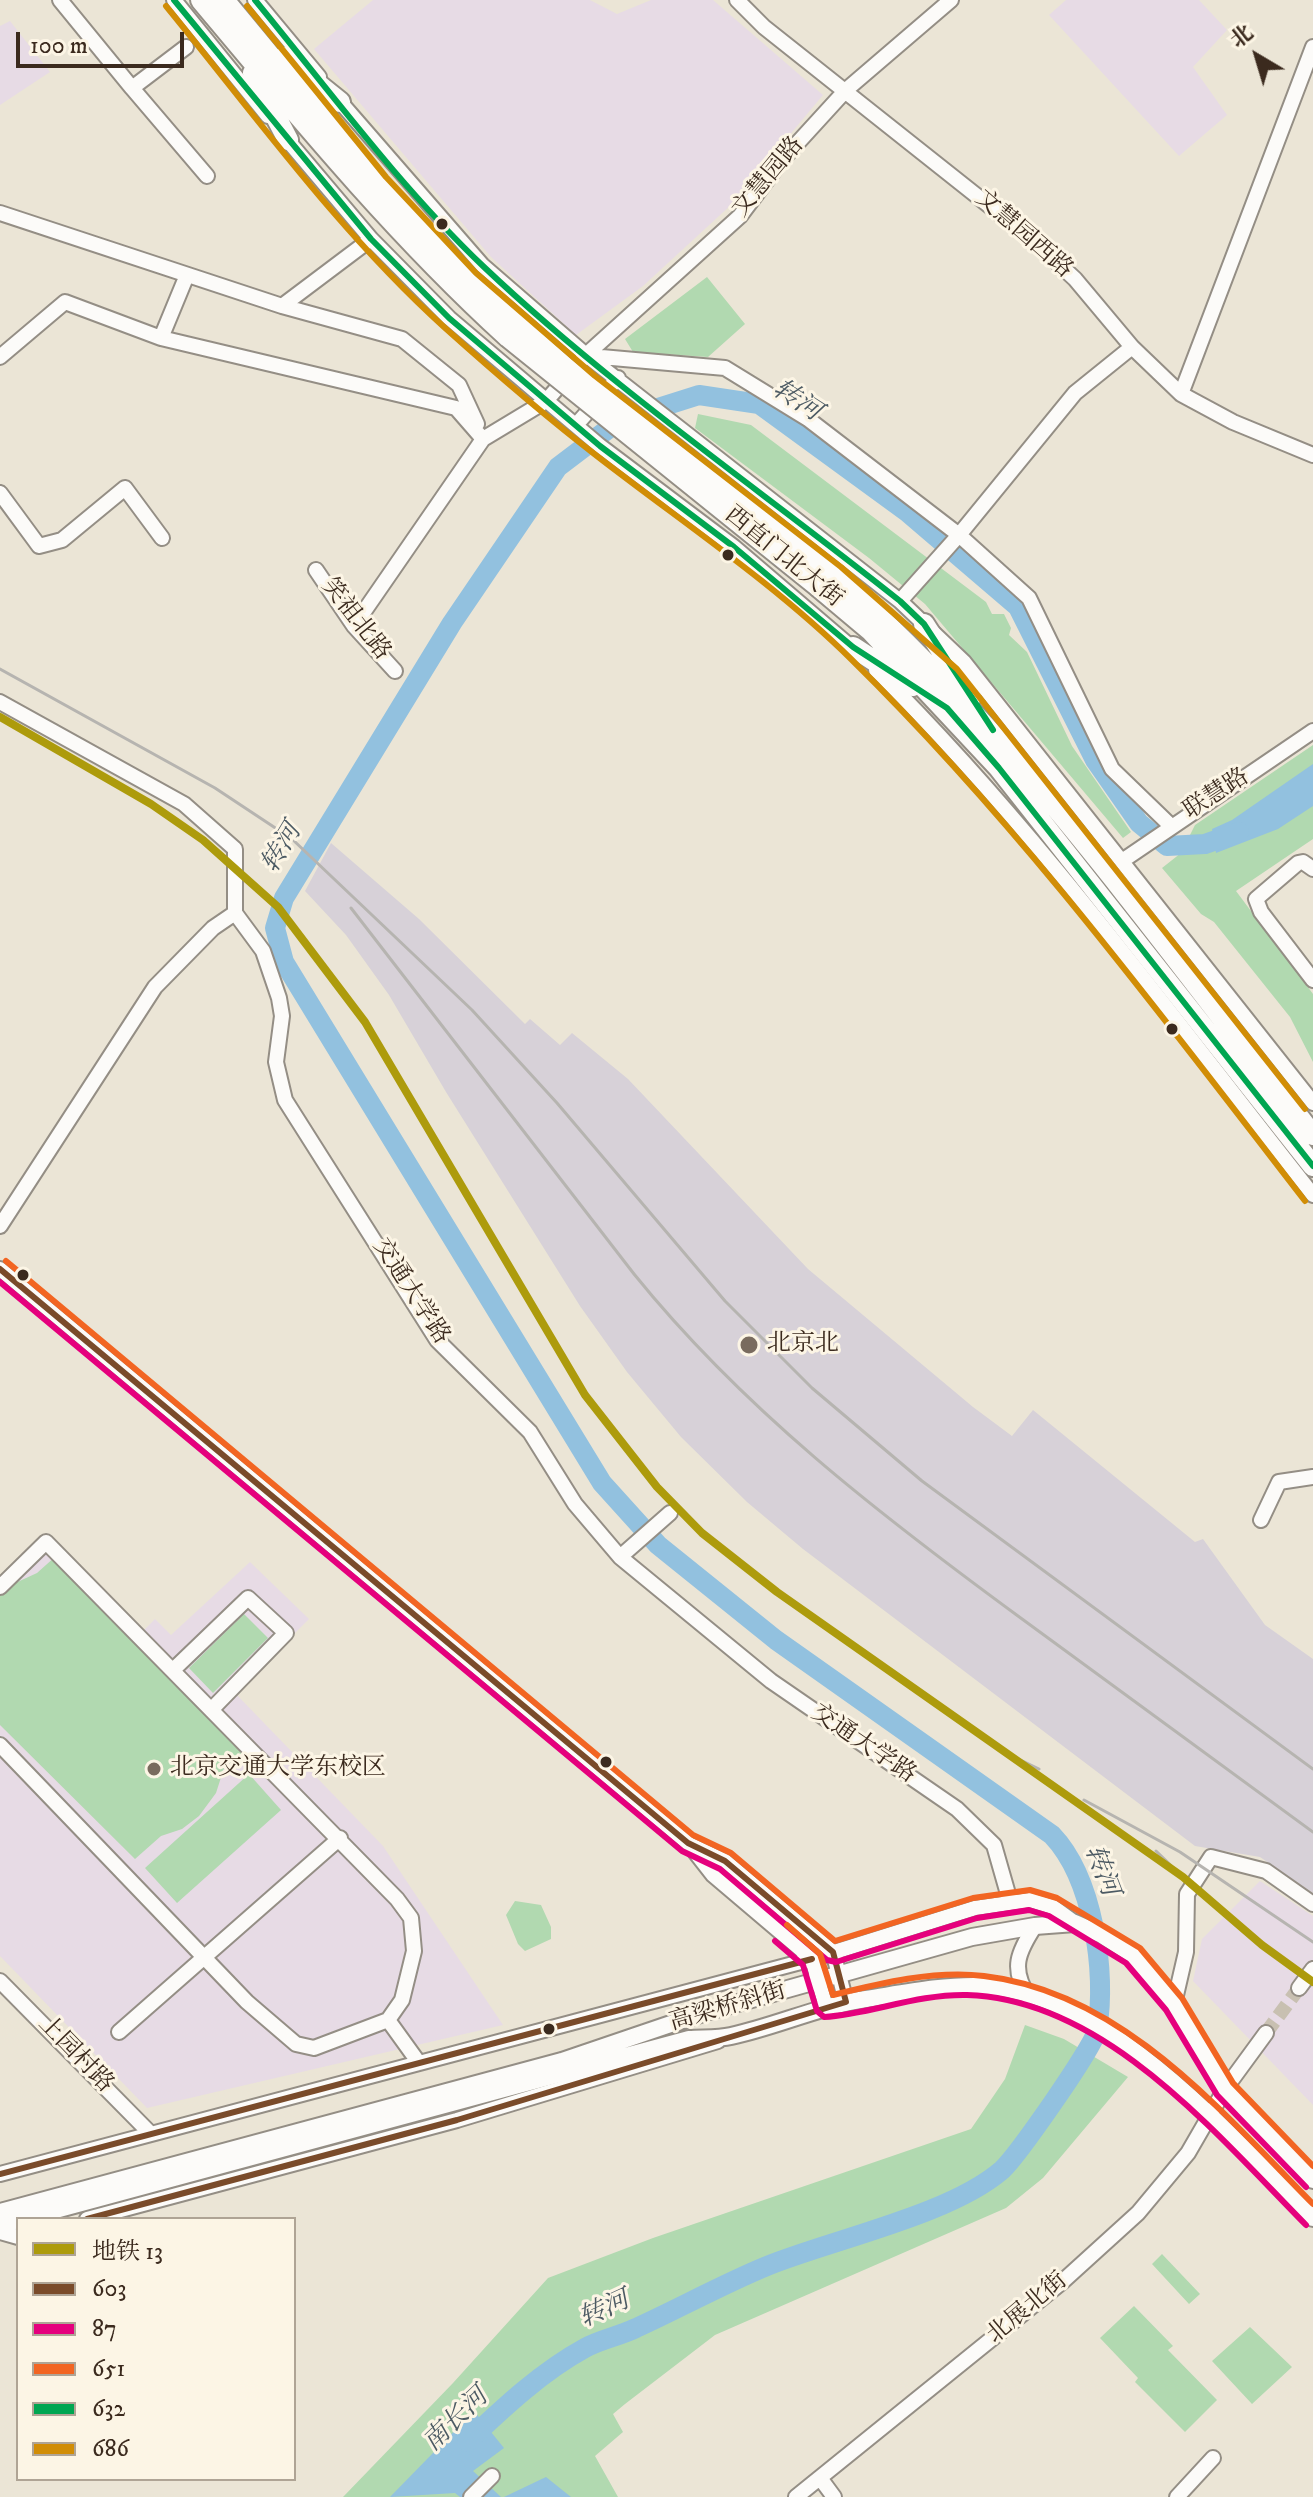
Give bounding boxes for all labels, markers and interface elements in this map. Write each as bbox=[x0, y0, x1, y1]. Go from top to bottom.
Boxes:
scale bar bbox=[20, 16, 188, 66]
north arrow bbox=[1217, 16, 1297, 96]
text: 北 bbox=[1225, 19, 1259, 54]
text: 100 m bbox=[30, 31, 88, 61]
street label: 文慧园路 bbox=[727, 132, 811, 224]
street label: 文慧园西路 bbox=[968, 185, 1078, 285]
unlabelled marker bbox=[434, 216, 450, 232]
water label: 转河 bbox=[766, 375, 826, 429]
street label: 西直门北大街 bbox=[718, 501, 848, 615]
unlabelled marker bbox=[720, 547, 736, 563]
street label: 笑祖北路 bbox=[314, 573, 396, 667]
street label: 联慧路 bbox=[1179, 763, 1255, 827]
water label: 转河 bbox=[256, 819, 310, 879]
unlabelled marker bbox=[1164, 1021, 1180, 1037]
street label: 交通大学路 bbox=[365, 1234, 455, 1350]
unlabelled marker bbox=[15, 1267, 31, 1283]
place label: 北京北 bbox=[767, 1331, 839, 1359]
marker: 北京北 bbox=[738, 1334, 760, 1356]
street label: 交通大学路 bbox=[805, 1700, 921, 1790]
unlabelled marker bbox=[598, 1754, 614, 1770]
place label: 北京交通大学东校区 bbox=[170, 1755, 386, 1783]
marker: 北京交通大学东校区 bbox=[145, 1760, 163, 1778]
water label: 转河 bbox=[1076, 1841, 1124, 1901]
street label: 高梁桥斜街 bbox=[666, 1978, 790, 2038]
street label: 上园村路 bbox=[31, 2010, 119, 2100]
unlabelled marker bbox=[541, 2021, 557, 2037]
legend bbox=[16, 2217, 296, 2481]
text: 地铁 13 bbox=[92, 2237, 163, 2267]
street label: 北展北街 bbox=[982, 2267, 1074, 2351]
text: 603 bbox=[92, 2274, 126, 2304]
water label: 转河 bbox=[575, 2286, 635, 2336]
text: 87 bbox=[92, 2314, 117, 2344]
text: 651 bbox=[92, 2354, 125, 2384]
water label: 南长河 bbox=[418, 2383, 496, 2459]
text: 632 bbox=[92, 2394, 125, 2424]
text: 686 bbox=[92, 2434, 129, 2464]

